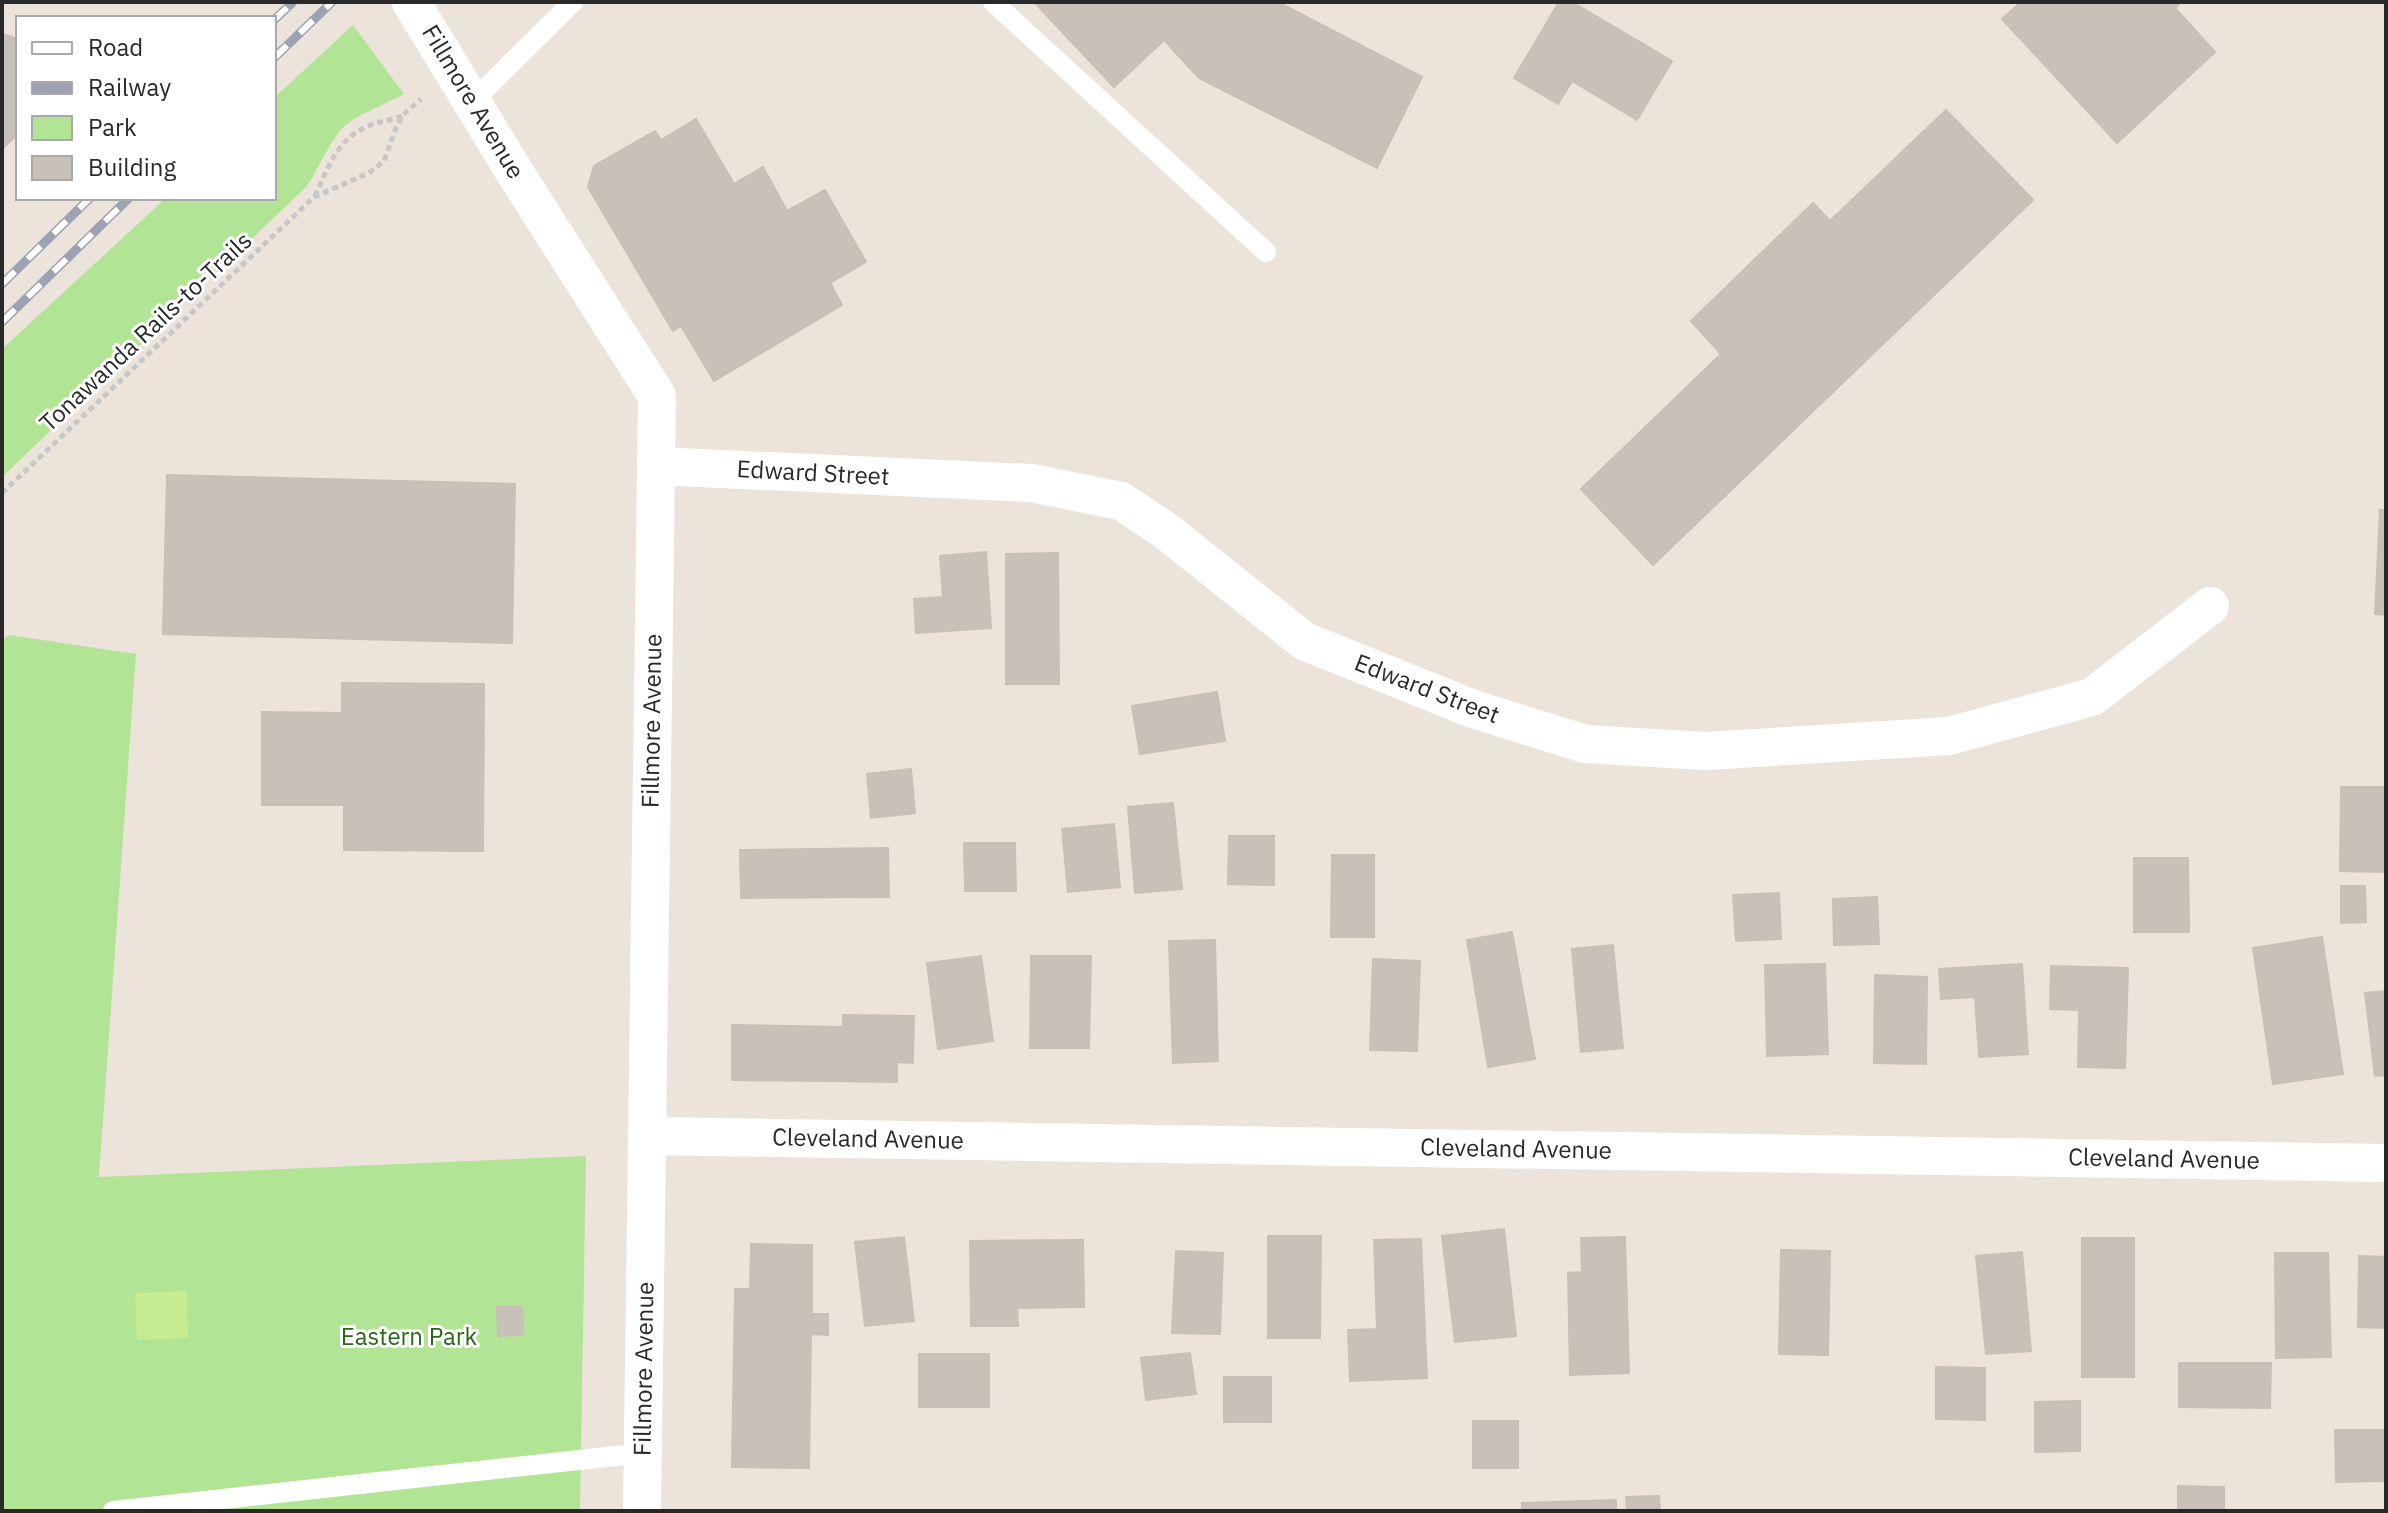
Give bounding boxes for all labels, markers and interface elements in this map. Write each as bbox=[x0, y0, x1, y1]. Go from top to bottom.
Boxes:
legend bbox=[16, 16, 276, 200]
street label: Fillmore Avenue bbox=[415, 18, 532, 184]
text: Road bbox=[88, 31, 143, 63]
text: Railway bbox=[88, 71, 171, 103]
text: Park bbox=[88, 111, 137, 143]
text: Building bbox=[88, 151, 176, 183]
street label: Tonawanda Rails-to-Trails bbox=[32, 224, 258, 438]
street label: Edward Street bbox=[736, 452, 890, 492]
street label: Fillmore Avenue bbox=[633, 634, 669, 808]
street label: Edward Street bbox=[1350, 646, 1504, 730]
street label: Cleveland Avenue bbox=[772, 1120, 964, 1156]
street label: Cleveland Avenue bbox=[1420, 1130, 1612, 1166]
street label: Cleveland Avenue bbox=[2068, 1140, 2260, 1176]
street label: Fillmore Avenue bbox=[625, 1282, 661, 1456]
park label: Eastern Park bbox=[341, 1320, 478, 1352]

